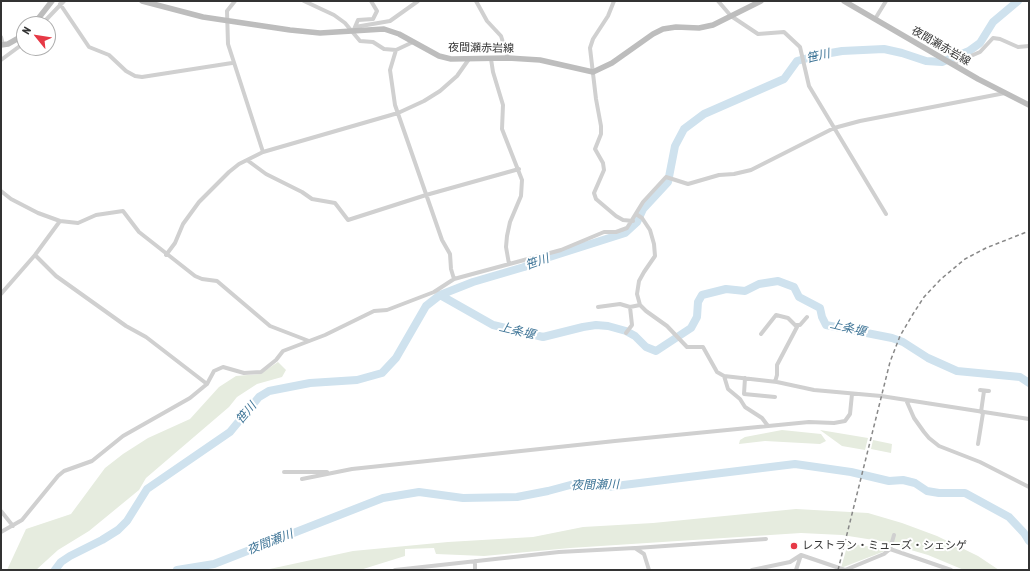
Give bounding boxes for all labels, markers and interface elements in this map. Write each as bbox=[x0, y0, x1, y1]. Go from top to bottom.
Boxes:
north arrow bbox=[16, 16, 56, 56]
street label: 夜間瀬赤岩線 bbox=[909, 24, 973, 68]
text: N bbox=[20, 25, 33, 36]
street label: 夜間瀬赤岩線 bbox=[448, 41, 514, 55]
water label: 笹川 bbox=[805, 46, 831, 66]
water label: 笹川 bbox=[523, 251, 551, 273]
water label: 上条堰 bbox=[829, 317, 867, 339]
water label: 上条堰 bbox=[498, 320, 536, 342]
water label: 笹川 bbox=[233, 399, 259, 427]
water label: 夜間瀬川 bbox=[571, 477, 619, 493]
water label: 夜間瀬川 bbox=[245, 527, 295, 557]
place label: レストラン・ミューズ・シェシゲ bbox=[802, 539, 967, 553]
marker: レストラン・ミューズ・シェシゲ bbox=[789, 541, 799, 551]

